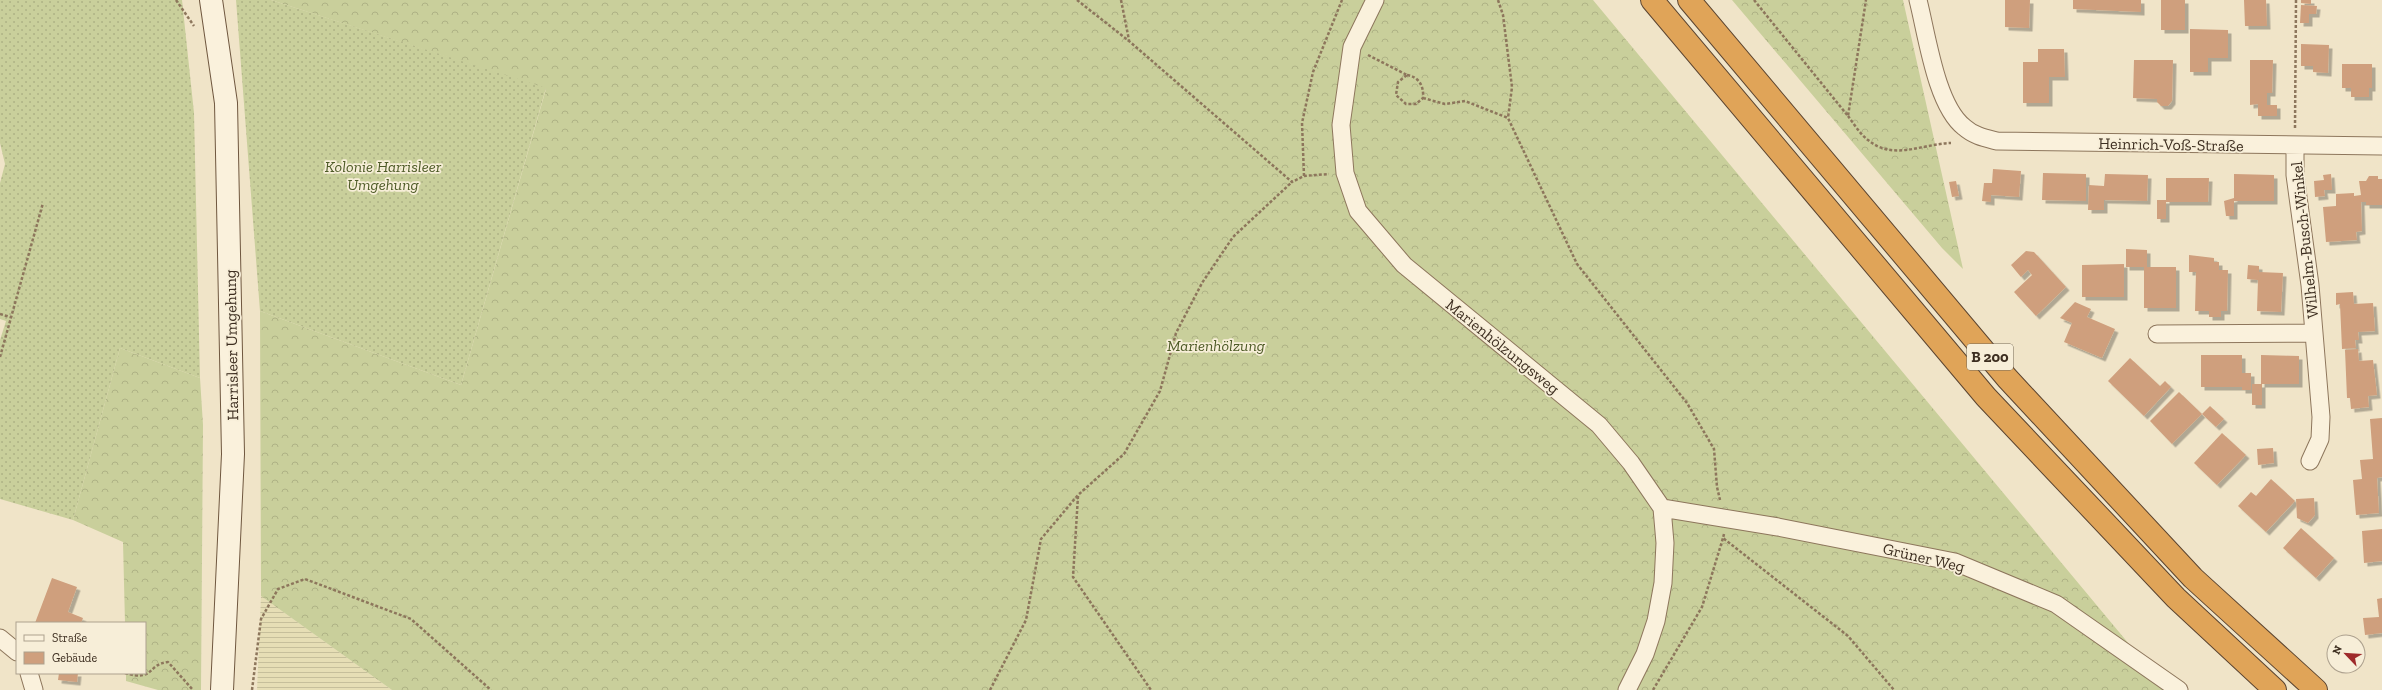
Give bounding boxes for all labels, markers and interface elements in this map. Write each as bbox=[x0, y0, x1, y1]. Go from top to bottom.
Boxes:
street label: Heinrich-Voß-Straße bbox=[2098, 134, 2244, 155]
park label: Kolonie Harrisleer Umgehung bbox=[325, 157, 442, 194]
street label: Wilhelm-Busch-Winkel bbox=[2287, 161, 2322, 319]
street label: Harrisleer Umgehung bbox=[221, 269, 242, 421]
street label: Marienhölzungsweg bbox=[1442, 295, 1564, 398]
park label: Marienhölzung bbox=[1167, 336, 1266, 355]
road number: B 200 bbox=[1967, 344, 2013, 370]
street label: Grüner Weg bbox=[1881, 539, 1967, 576]
legend bbox=[16, 622, 146, 674]
text: Straße bbox=[52, 631, 88, 645]
north arrow bbox=[2326, 634, 2366, 674]
text: N bbox=[2330, 643, 2345, 657]
text: Gebäude bbox=[52, 651, 97, 665]

